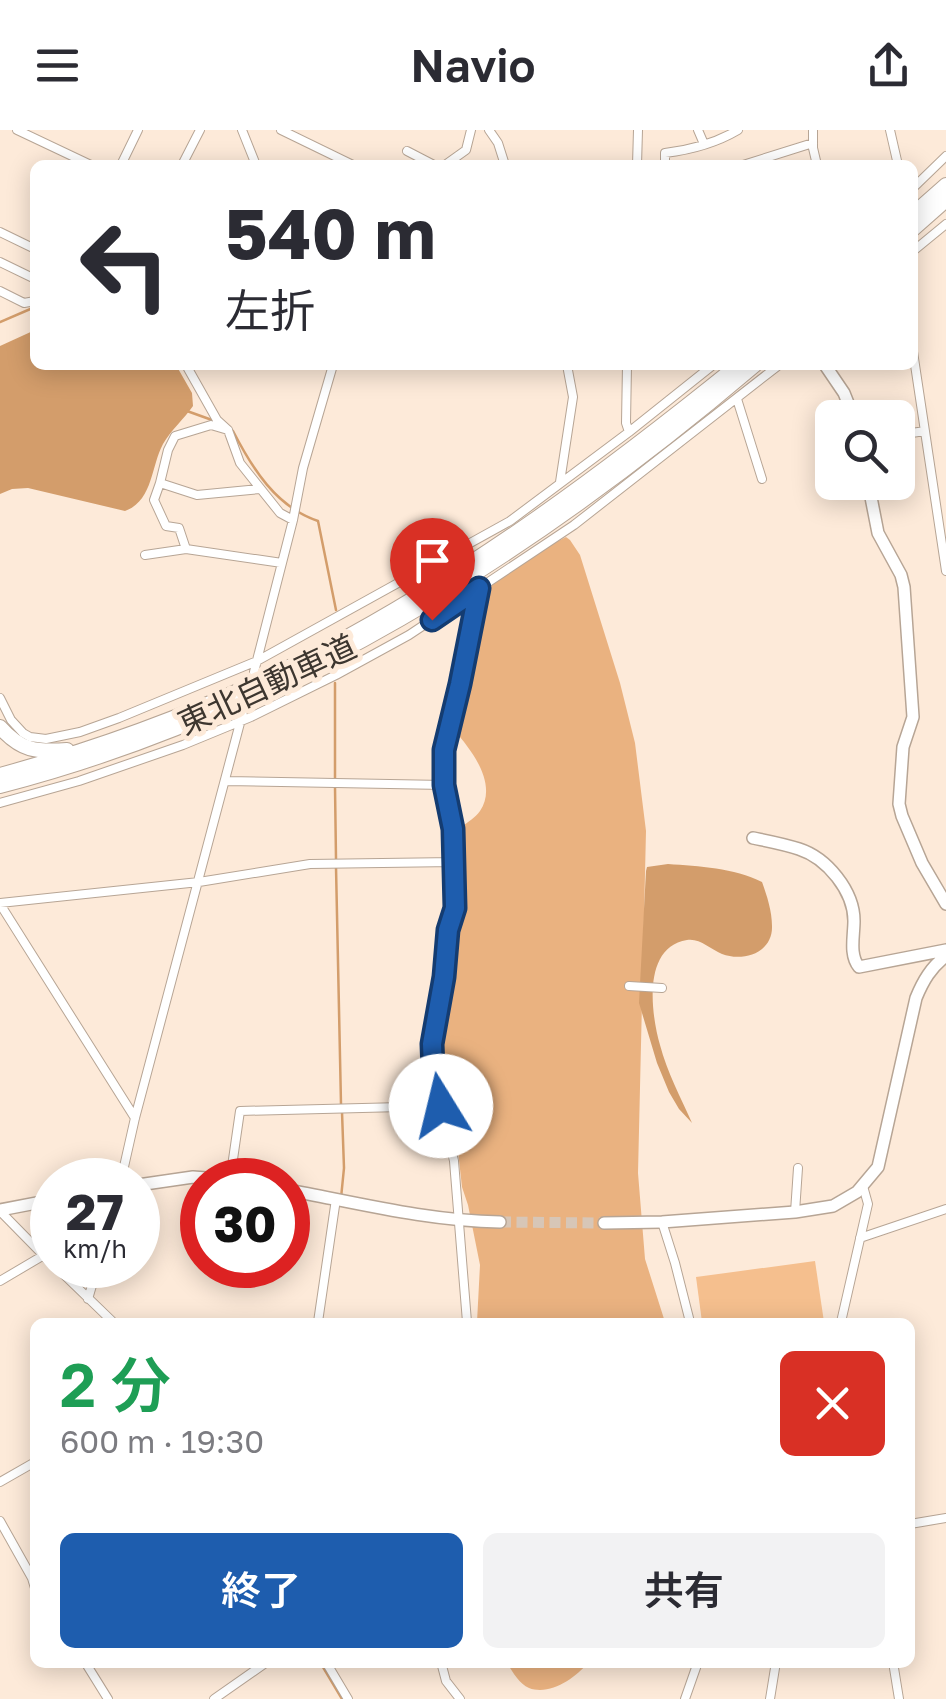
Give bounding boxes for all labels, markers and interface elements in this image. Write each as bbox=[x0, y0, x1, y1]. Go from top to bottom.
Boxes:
icon: menu bbox=[30, 38, 85, 93]
text: Navio bbox=[411, 38, 535, 92]
icon: share bbox=[861, 38, 916, 93]
text: 540 m bbox=[225, 190, 436, 274]
icon: left bbox=[60, 200, 190, 330]
text: 左折 bbox=[225, 283, 315, 337]
map controls bbox=[815, 400, 915, 500]
button: search bbox=[815, 400, 915, 500]
pin bbox=[390, 518, 475, 621]
icon: arrive bbox=[405, 533, 460, 588]
street label: 東北自動車道 bbox=[172, 626, 362, 742]
position arrow bbox=[389, 1054, 493, 1158]
speed limit sign: 30 bbox=[180, 1158, 310, 1288]
text: 27 bbox=[66, 1181, 124, 1241]
text: km/h bbox=[63, 1233, 127, 1264]
text: 2 分 bbox=[60, 1348, 171, 1420]
button: close bbox=[780, 1351, 885, 1456]
text: 600 m · 19:30 bbox=[60, 1422, 264, 1460]
button: 終了 bbox=[60, 1533, 463, 1648]
button: 共有 bbox=[483, 1533, 885, 1648]

